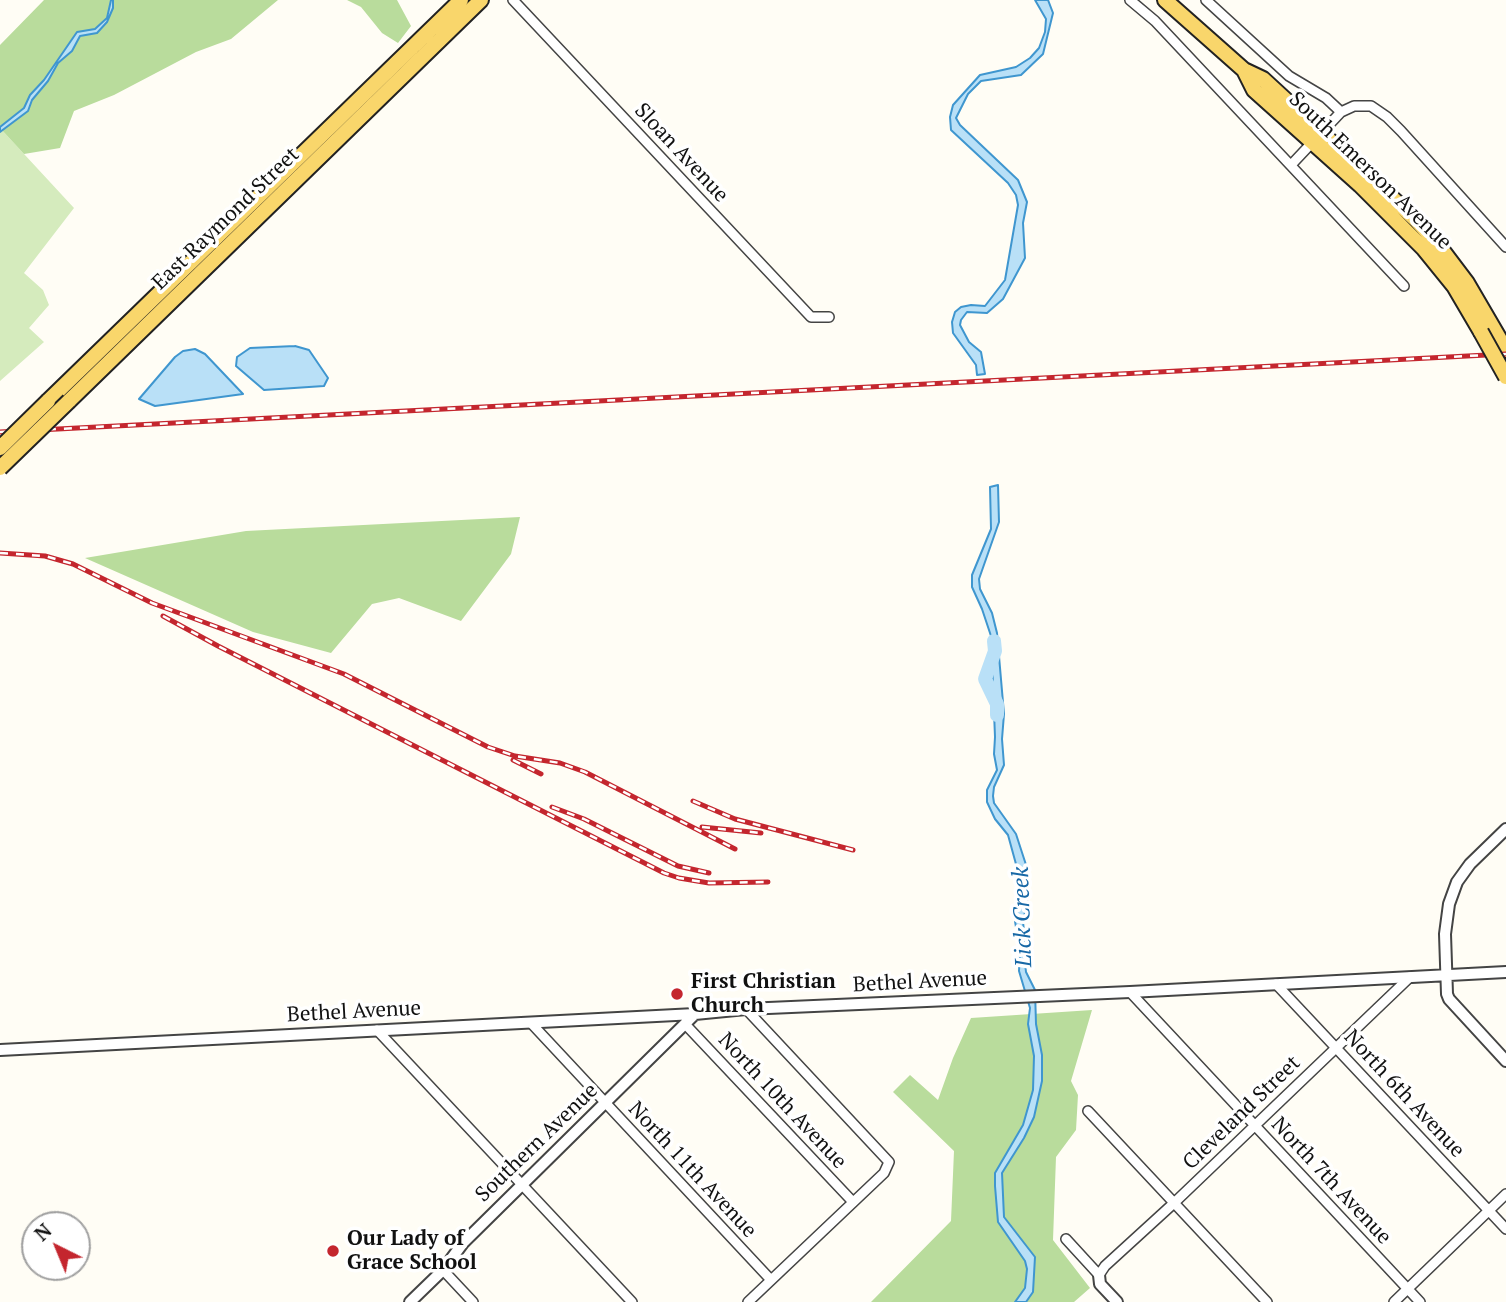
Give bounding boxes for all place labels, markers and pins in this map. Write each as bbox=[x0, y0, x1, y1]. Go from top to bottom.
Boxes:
place label: First Christian Church bbox=[691, 969, 836, 1019]
marker: First Christian Church bbox=[669, 986, 685, 1002]
place label: Our Lady of Grace School bbox=[347, 1226, 477, 1276]
marker: Our Lady of Grace School bbox=[325, 1243, 341, 1259]

